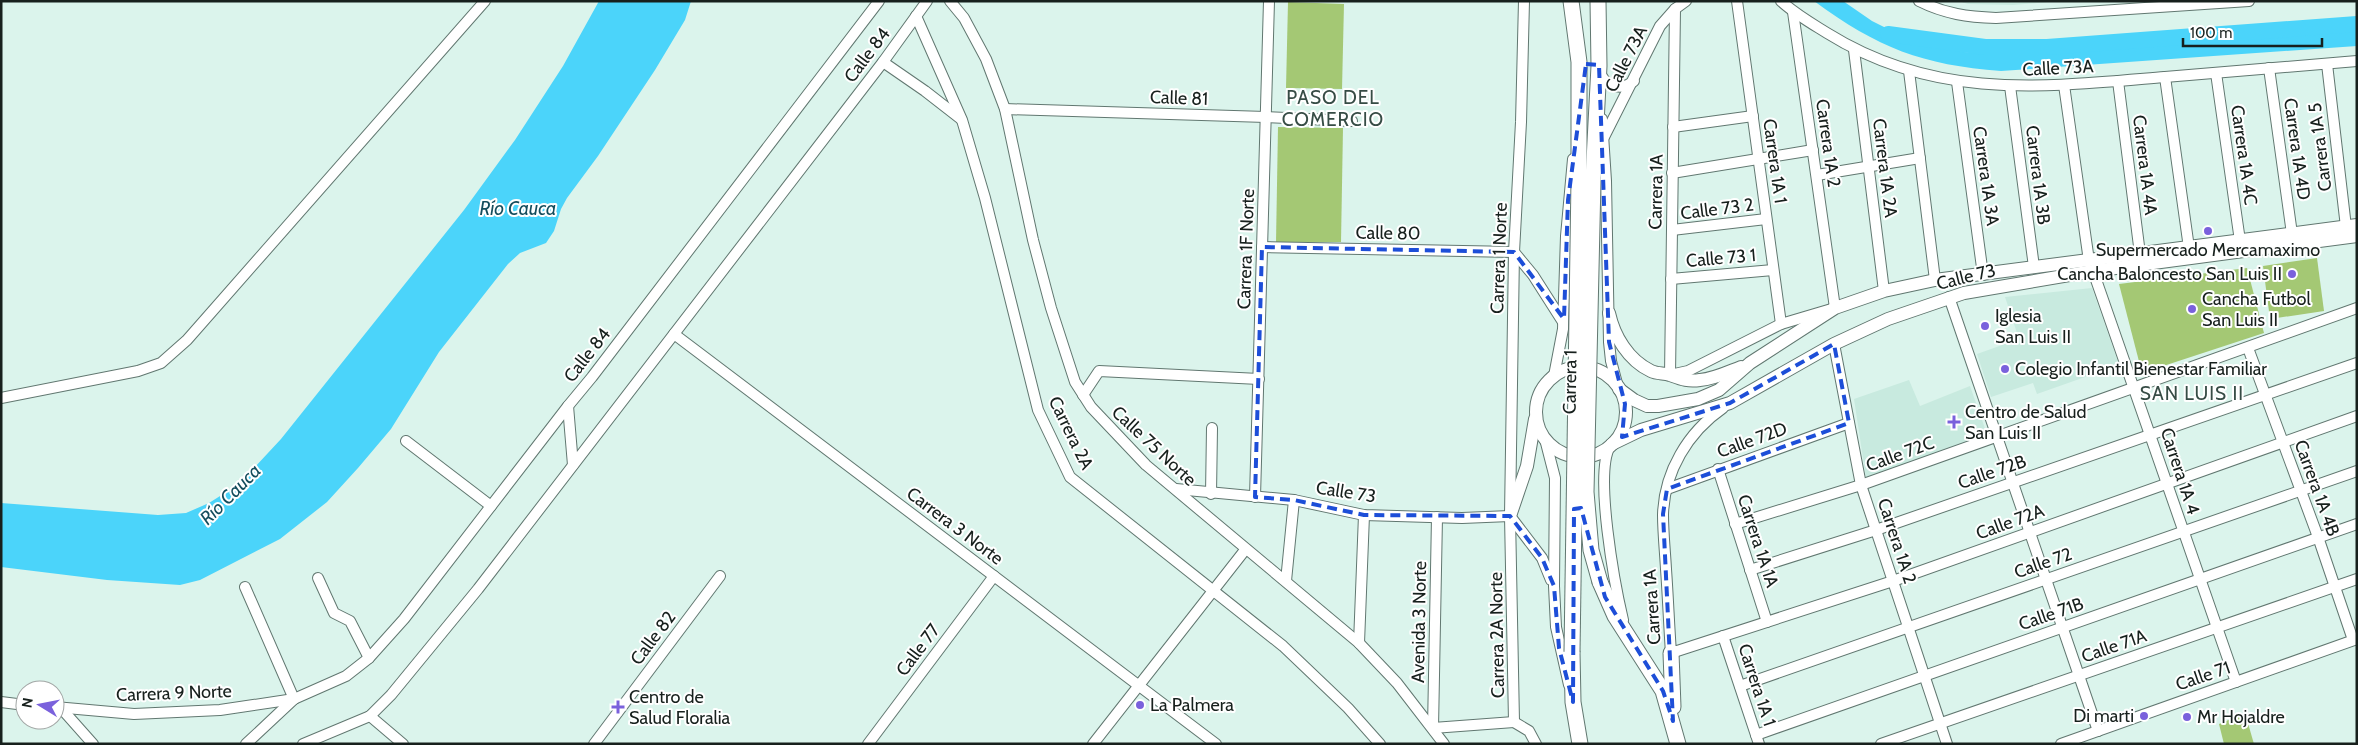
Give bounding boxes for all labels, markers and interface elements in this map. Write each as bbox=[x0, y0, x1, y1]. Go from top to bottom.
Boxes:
scale bar bbox=[2183, 15, 2322, 47]
street label: Calle 73A bbox=[1600, 22, 1652, 96]
street label: Calle 84 bbox=[839, 23, 895, 87]
text: 100 m bbox=[2190, 24, 2232, 42]
street label: Calle 73A bbox=[2022, 55, 2094, 81]
street label: Calle 81 bbox=[1150, 86, 1208, 110]
district label: PASO DEL COMERCIO bbox=[1282, 86, 1384, 131]
street label: Carrera 1A 4D bbox=[2279, 97, 2315, 201]
street label: Carrera 1A 2 bbox=[1811, 98, 1845, 188]
street label: Carrera 1A 5 bbox=[2304, 101, 2336, 193]
street label: Carrera 1A 4C bbox=[2226, 104, 2262, 206]
street label: Carrera 1A 4A bbox=[2128, 114, 2162, 216]
street label: Carrera 1A 1 bbox=[1758, 117, 1792, 205]
street label: Carrera 1A 2A bbox=[1868, 117, 1902, 219]
street label: Carrera 1A 3B bbox=[2021, 124, 2055, 226]
street label: Carrera 1A 3A bbox=[1968, 125, 2004, 227]
street label: Carrera 1A bbox=[1644, 154, 1668, 230]
street label: Carrera 1F Norte bbox=[1233, 188, 1259, 310]
street label: Calle 73 2 bbox=[1679, 194, 1755, 224]
water label: Río Cauca bbox=[480, 197, 556, 220]
street label: Carrera 1 Norte bbox=[1486, 202, 1512, 314]
street label: Calle 80 bbox=[1355, 221, 1421, 245]
marker: Supermercado Mercamaximo bbox=[2202, 225, 2214, 237]
place label: Supermercado Mercamaximo bbox=[2096, 239, 2320, 261]
street label: Calle 73 1 bbox=[1685, 244, 1757, 272]
street label: Calle 73 bbox=[1934, 259, 1998, 295]
place label: Cancha Baloncesto San Luis II bbox=[2057, 263, 2282, 285]
marker: Cancha Baloncesto San Luis II bbox=[2286, 268, 2298, 280]
place label: Cancha Futbol San Luis II bbox=[2202, 288, 2312, 331]
marker: Cancha Futbol San Luis II bbox=[2186, 303, 2198, 315]
place label: Iglesia San Luis II bbox=[1995, 305, 2071, 348]
marker: Iglesia San Luis II bbox=[1979, 320, 1991, 332]
street label: Calle 84 bbox=[559, 324, 615, 386]
street label: Carrera 1 bbox=[1558, 350, 1582, 414]
place label: Colegio Infantil Bienestar Familiar bbox=[2015, 358, 2267, 380]
marker: Colegio Infantil Bienestar Familiar bbox=[1999, 363, 2011, 375]
district label: SAN LUIS II bbox=[2140, 382, 2244, 405]
street label: Carrera 2A bbox=[1044, 393, 1098, 473]
street label: Calle 75 Norte bbox=[1107, 401, 1201, 491]
place label: Centro de Salud San Luis II bbox=[1965, 401, 2087, 444]
marker: Centro de Salud San Luis II bbox=[1947, 415, 1961, 429]
street label: Calle 72D bbox=[1714, 417, 1790, 463]
street label: Carrera 1A 4 bbox=[2156, 425, 2204, 517]
street label: Calle 72C bbox=[1863, 432, 1937, 476]
street label: Carrera 1A 4B bbox=[2289, 437, 2345, 539]
street label: Calle 72B bbox=[1955, 450, 2029, 494]
water label: Río Cauca bbox=[195, 459, 266, 530]
street label: Calle 73 bbox=[1315, 476, 1377, 508]
street label: Carrera 3 Norte bbox=[902, 483, 1008, 569]
street label: Carrera 1A 1A bbox=[1733, 492, 1783, 590]
street label: Carrera 1A 2 bbox=[1873, 495, 1921, 587]
street label: Calle 72A bbox=[1973, 500, 2047, 544]
street label: Calle 72 bbox=[2011, 543, 2075, 583]
street label: Avenida 3 Norte bbox=[1407, 561, 1431, 683]
street label: Carrera 1A bbox=[1638, 569, 1666, 645]
street label: Carrera 2A Norte bbox=[1485, 572, 1509, 698]
street label: Calle 71B bbox=[2016, 593, 2087, 635]
street label: Calle 82 bbox=[626, 607, 680, 669]
street label: Calle 77 bbox=[891, 620, 945, 680]
street label: Calle 71A bbox=[2079, 625, 2149, 667]
street label: Carrera 1A 1 bbox=[1733, 641, 1781, 729]
street label: Calle 71 bbox=[2173, 656, 2233, 696]
north arrow bbox=[15, 680, 65, 730]
street label: Carrera 9 Norte bbox=[116, 680, 232, 706]
place label: Centro de Salud Floralia bbox=[629, 686, 731, 729]
place label: La Palmera bbox=[1150, 694, 1234, 716]
text: N bbox=[17, 696, 37, 709]
marker: La Palmera bbox=[1134, 699, 1146, 711]
marker: Centro de Salud Floralia bbox=[611, 700, 625, 714]
place label: Di marti bbox=[2073, 705, 2134, 727]
place label: Mr Hojaldre bbox=[2197, 706, 2285, 728]
marker: Di marti bbox=[2138, 710, 2150, 722]
marker: Mr Hojaldre bbox=[2181, 711, 2193, 723]

